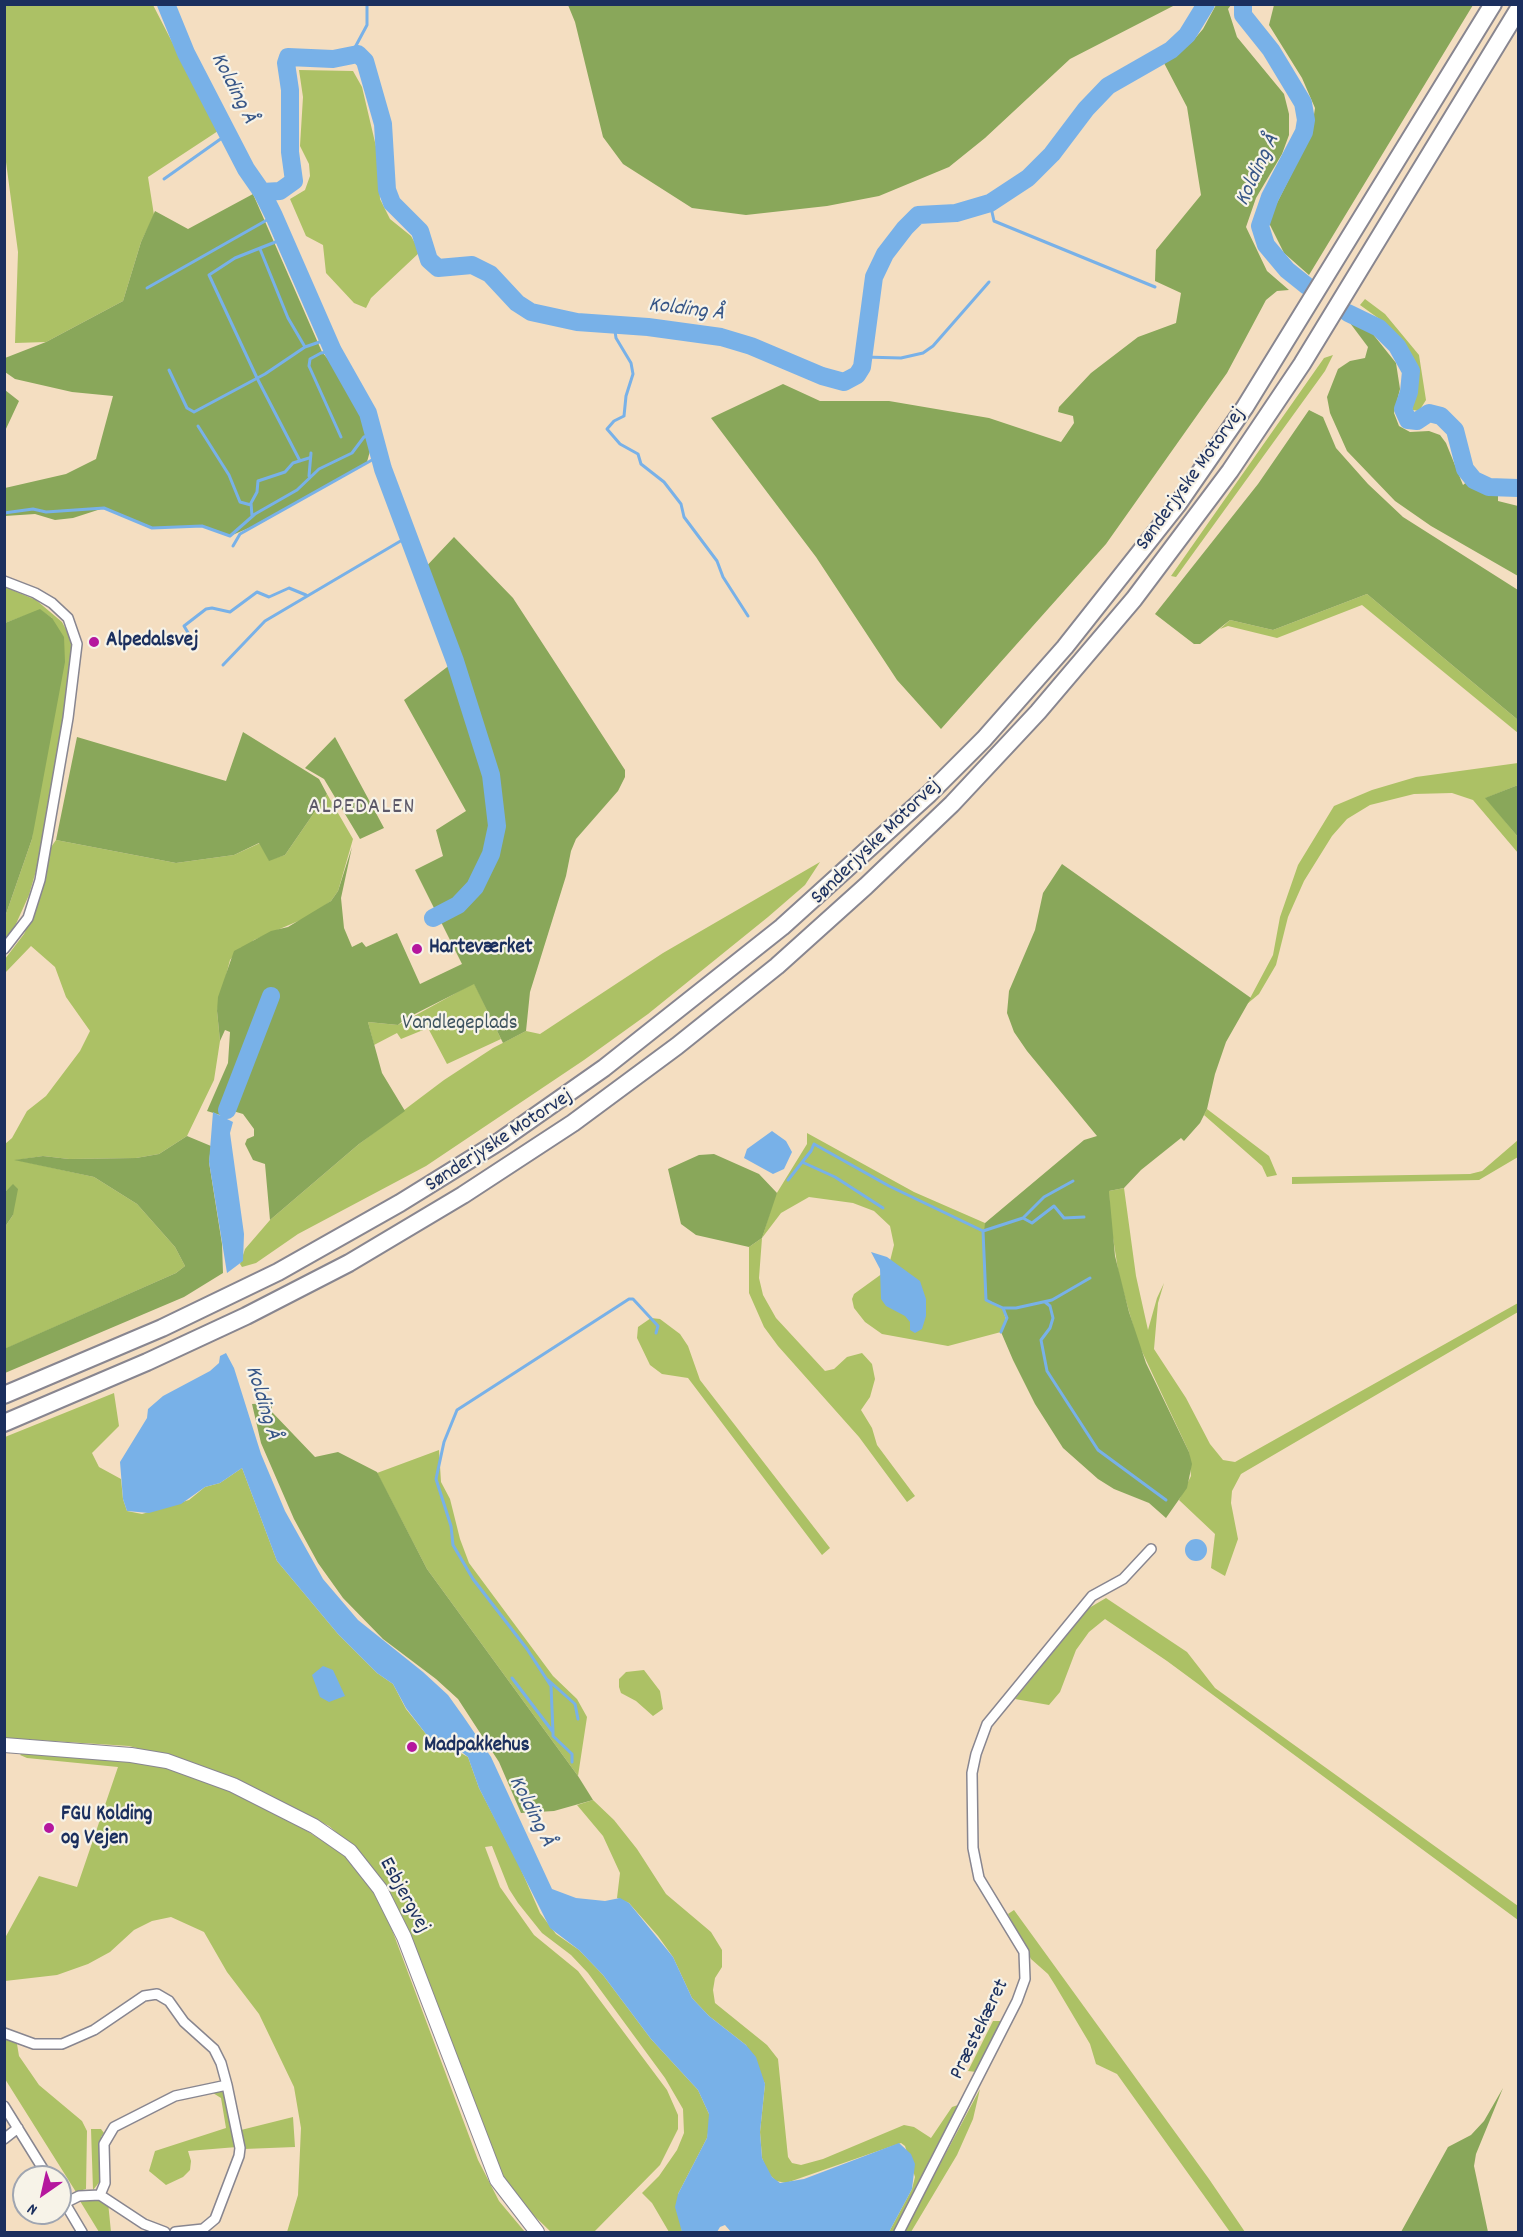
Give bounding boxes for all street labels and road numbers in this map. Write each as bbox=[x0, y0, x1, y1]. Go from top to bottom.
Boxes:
street label: Sønderjyske Motorvej bbox=[1132, 404, 1252, 556]
street label: Sønderjyske Motorvej bbox=[807, 775, 947, 911]
street label: Sønderjyske Motorvej bbox=[422, 1085, 578, 1199]
street label: Esbjergvej bbox=[372, 1854, 434, 1938]
street label: Præstekæret bbox=[946, 1976, 1016, 2084]

